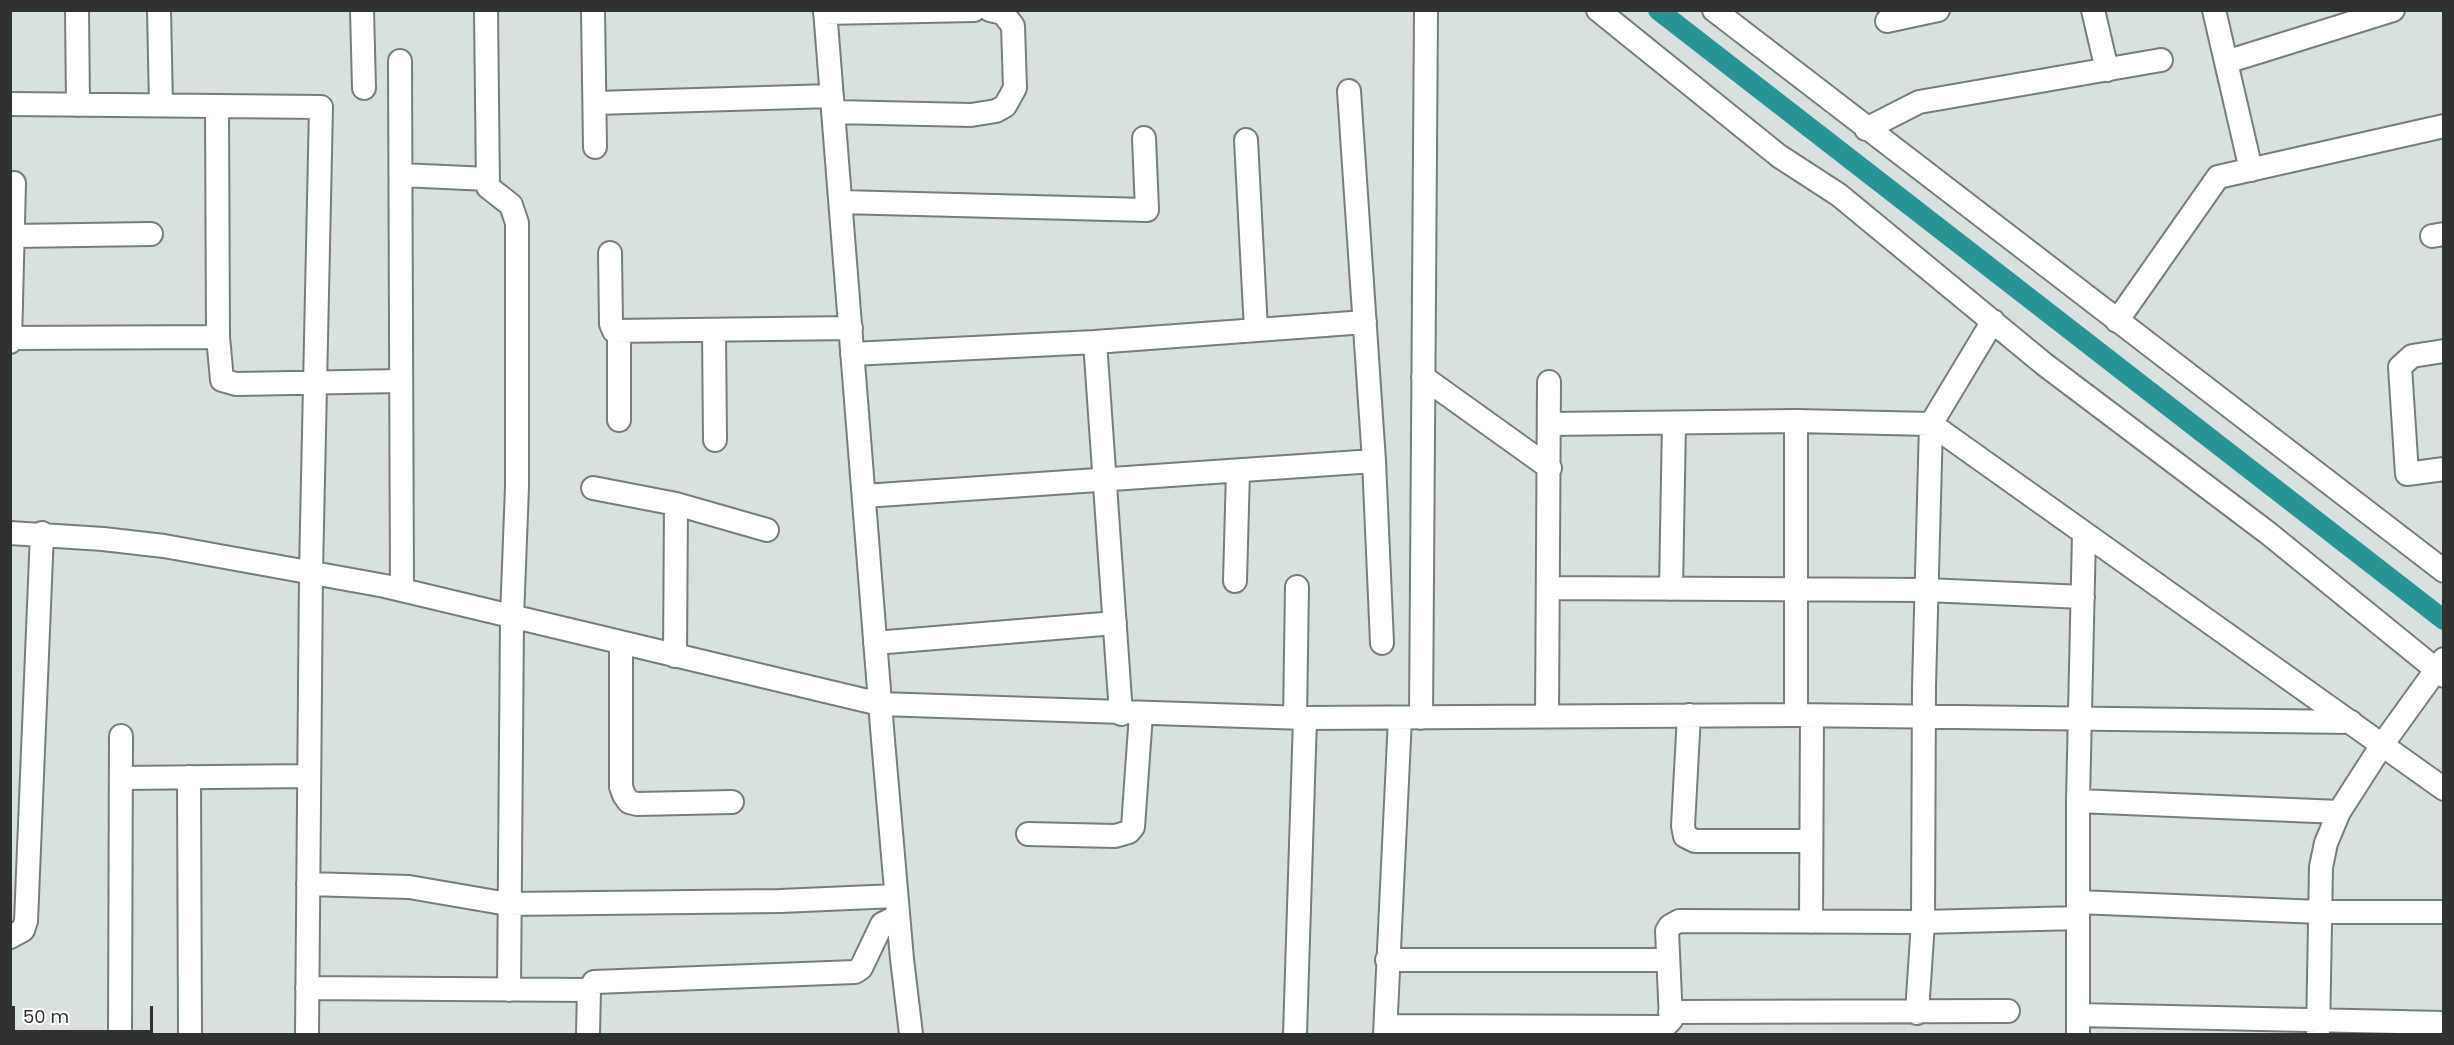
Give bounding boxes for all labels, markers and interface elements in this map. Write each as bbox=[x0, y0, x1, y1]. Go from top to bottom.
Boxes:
scale bar bbox=[15, 994, 156, 1032]
text: 50 m bbox=[23, 1004, 69, 1029]

